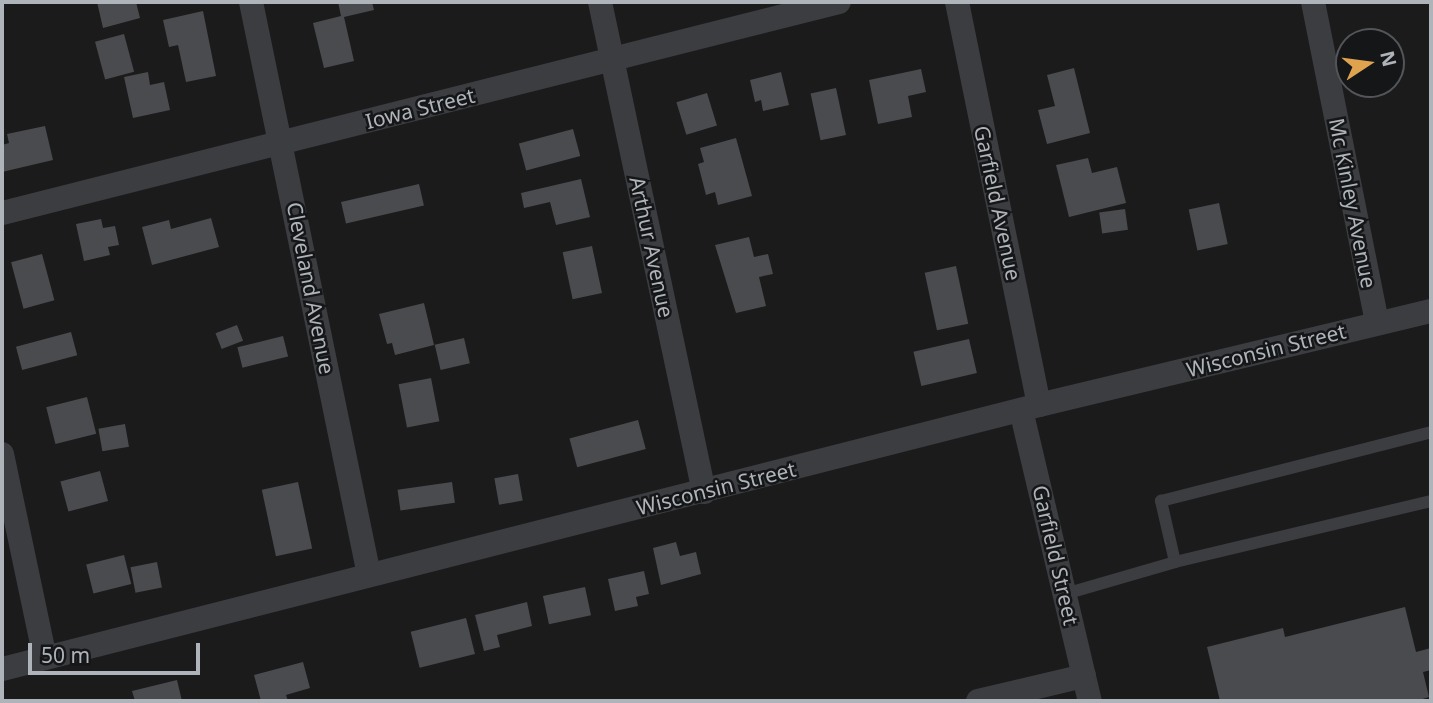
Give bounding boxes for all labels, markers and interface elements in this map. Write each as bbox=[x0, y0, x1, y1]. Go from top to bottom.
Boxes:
north arrow bbox=[1335, 28, 1405, 98]
text: N bbox=[1374, 48, 1403, 69]
street label: Iowa Street bbox=[363, 82, 477, 134]
street label: Mc Kinley Avenue bbox=[1324, 116, 1382, 290]
street label: Garfield Avenue bbox=[969, 123, 1027, 283]
street label: Arthur Avenue bbox=[625, 174, 679, 320]
street label: Cleveland Avenue bbox=[282, 200, 340, 376]
street label: Wisconsin Street bbox=[1184, 318, 1348, 382]
street label: Wisconsin Street bbox=[634, 456, 798, 520]
street label: Garfield Street bbox=[1028, 483, 1084, 627]
scale bar bbox=[32, 630, 203, 674]
text: 50 m bbox=[41, 641, 90, 669]

